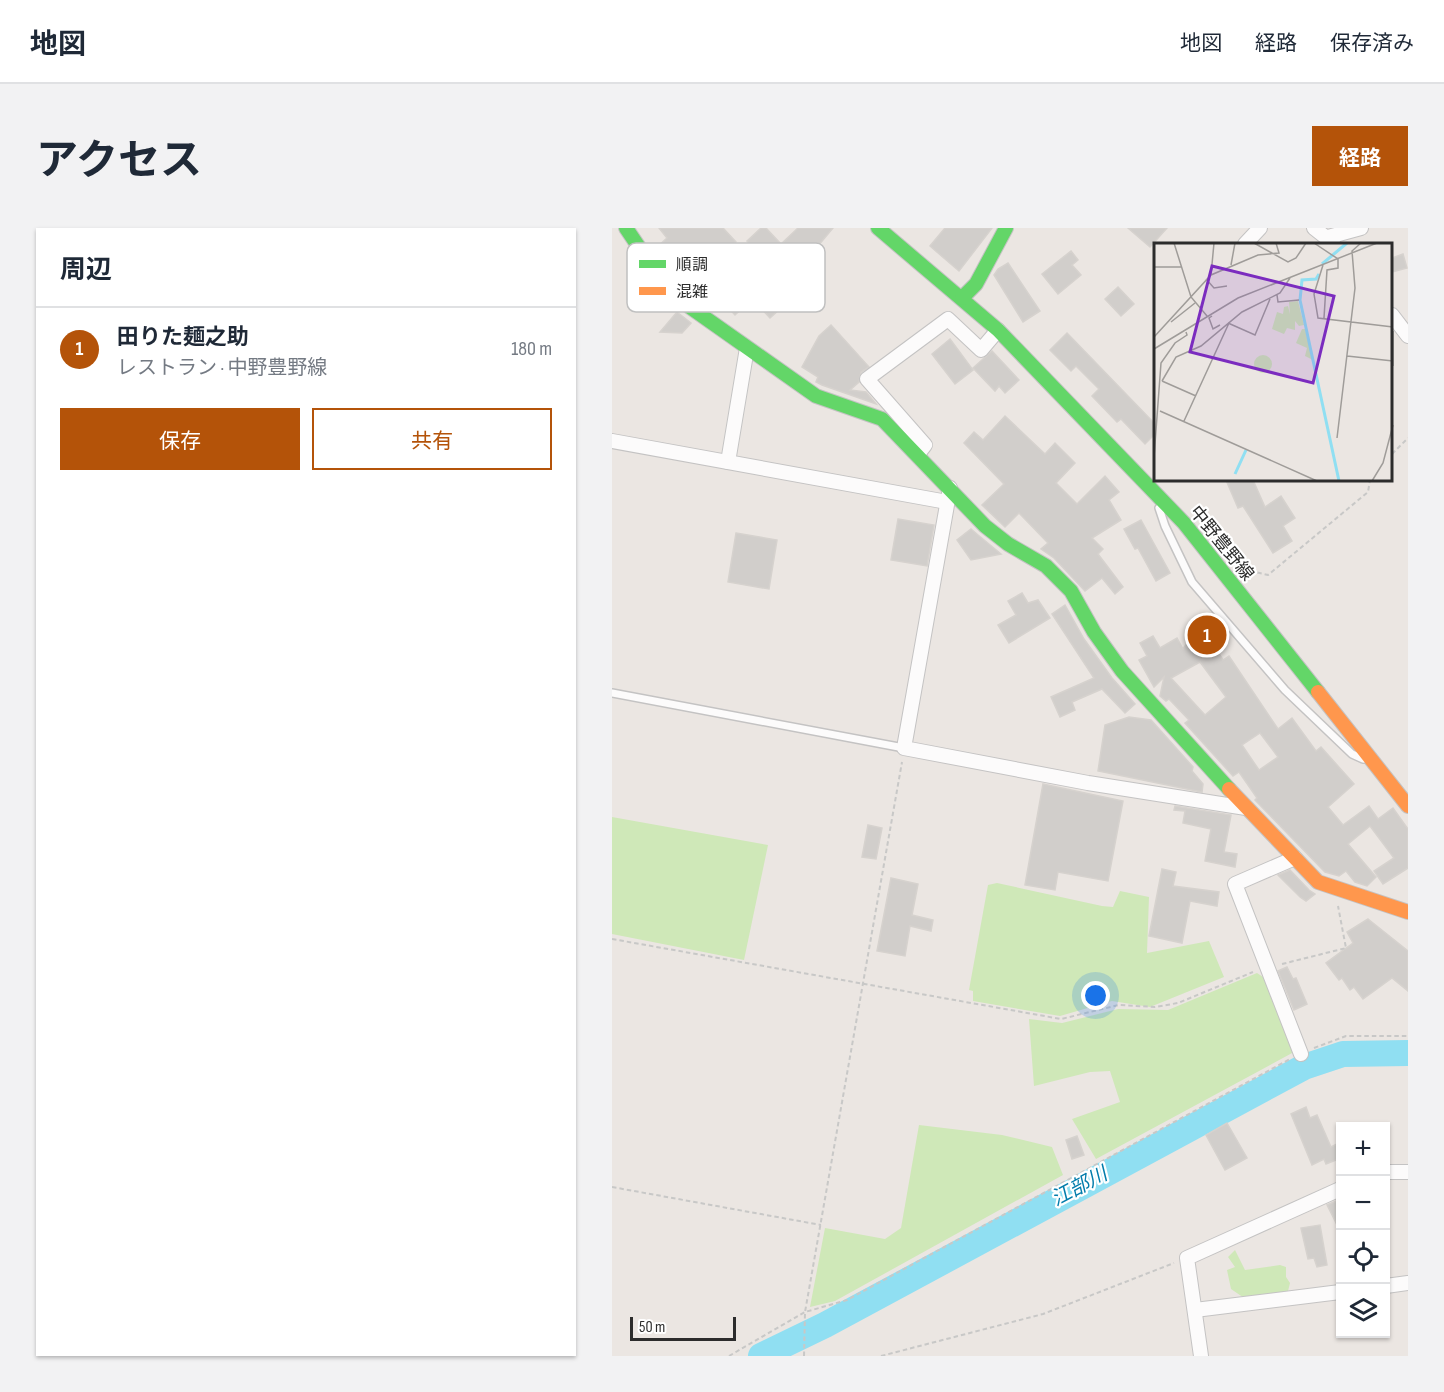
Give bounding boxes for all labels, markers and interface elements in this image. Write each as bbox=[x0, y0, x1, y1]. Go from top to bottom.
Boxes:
text: 地図 bbox=[30, 28, 86, 61]
text: 地図 bbox=[1180, 31, 1222, 56]
text: 経路 bbox=[1255, 31, 1297, 56]
text: 保存済み bbox=[1330, 31, 1414, 56]
button: 経路 bbox=[1312, 126, 1408, 186]
text: アクセス bbox=[36, 136, 202, 187]
legend bbox=[627, 243, 825, 312]
inset map bbox=[1154, 243, 1393, 482]
text: 周辺 bbox=[60, 255, 112, 286]
text: 順調 bbox=[676, 256, 708, 275]
text: 混雑 bbox=[676, 283, 708, 302]
text: 田りた麺之助 bbox=[117, 324, 249, 351]
text: 1 bbox=[76, 337, 83, 361]
text: 180 m bbox=[511, 337, 552, 361]
text: レストラン · 中野豊野線 bbox=[117, 356, 327, 380]
button: 保存 bbox=[60, 408, 300, 470]
button: 共有 bbox=[312, 408, 552, 470]
street label: 中野豊野線 bbox=[1185, 502, 1258, 585]
pin: 1 bbox=[1188, 612, 1226, 658]
your location bbox=[1081, 981, 1110, 1010]
map controls bbox=[1336, 1122, 1390, 1338]
button: + bbox=[1336, 1122, 1390, 1176]
water label: 江部川 bbox=[1047, 1161, 1113, 1212]
button: − bbox=[1336, 1176, 1390, 1230]
button: locate bbox=[1336, 1230, 1390, 1284]
button: layers bbox=[1336, 1284, 1390, 1338]
scale bar bbox=[630, 1314, 736, 1342]
text: 50 m bbox=[639, 1318, 665, 1337]

